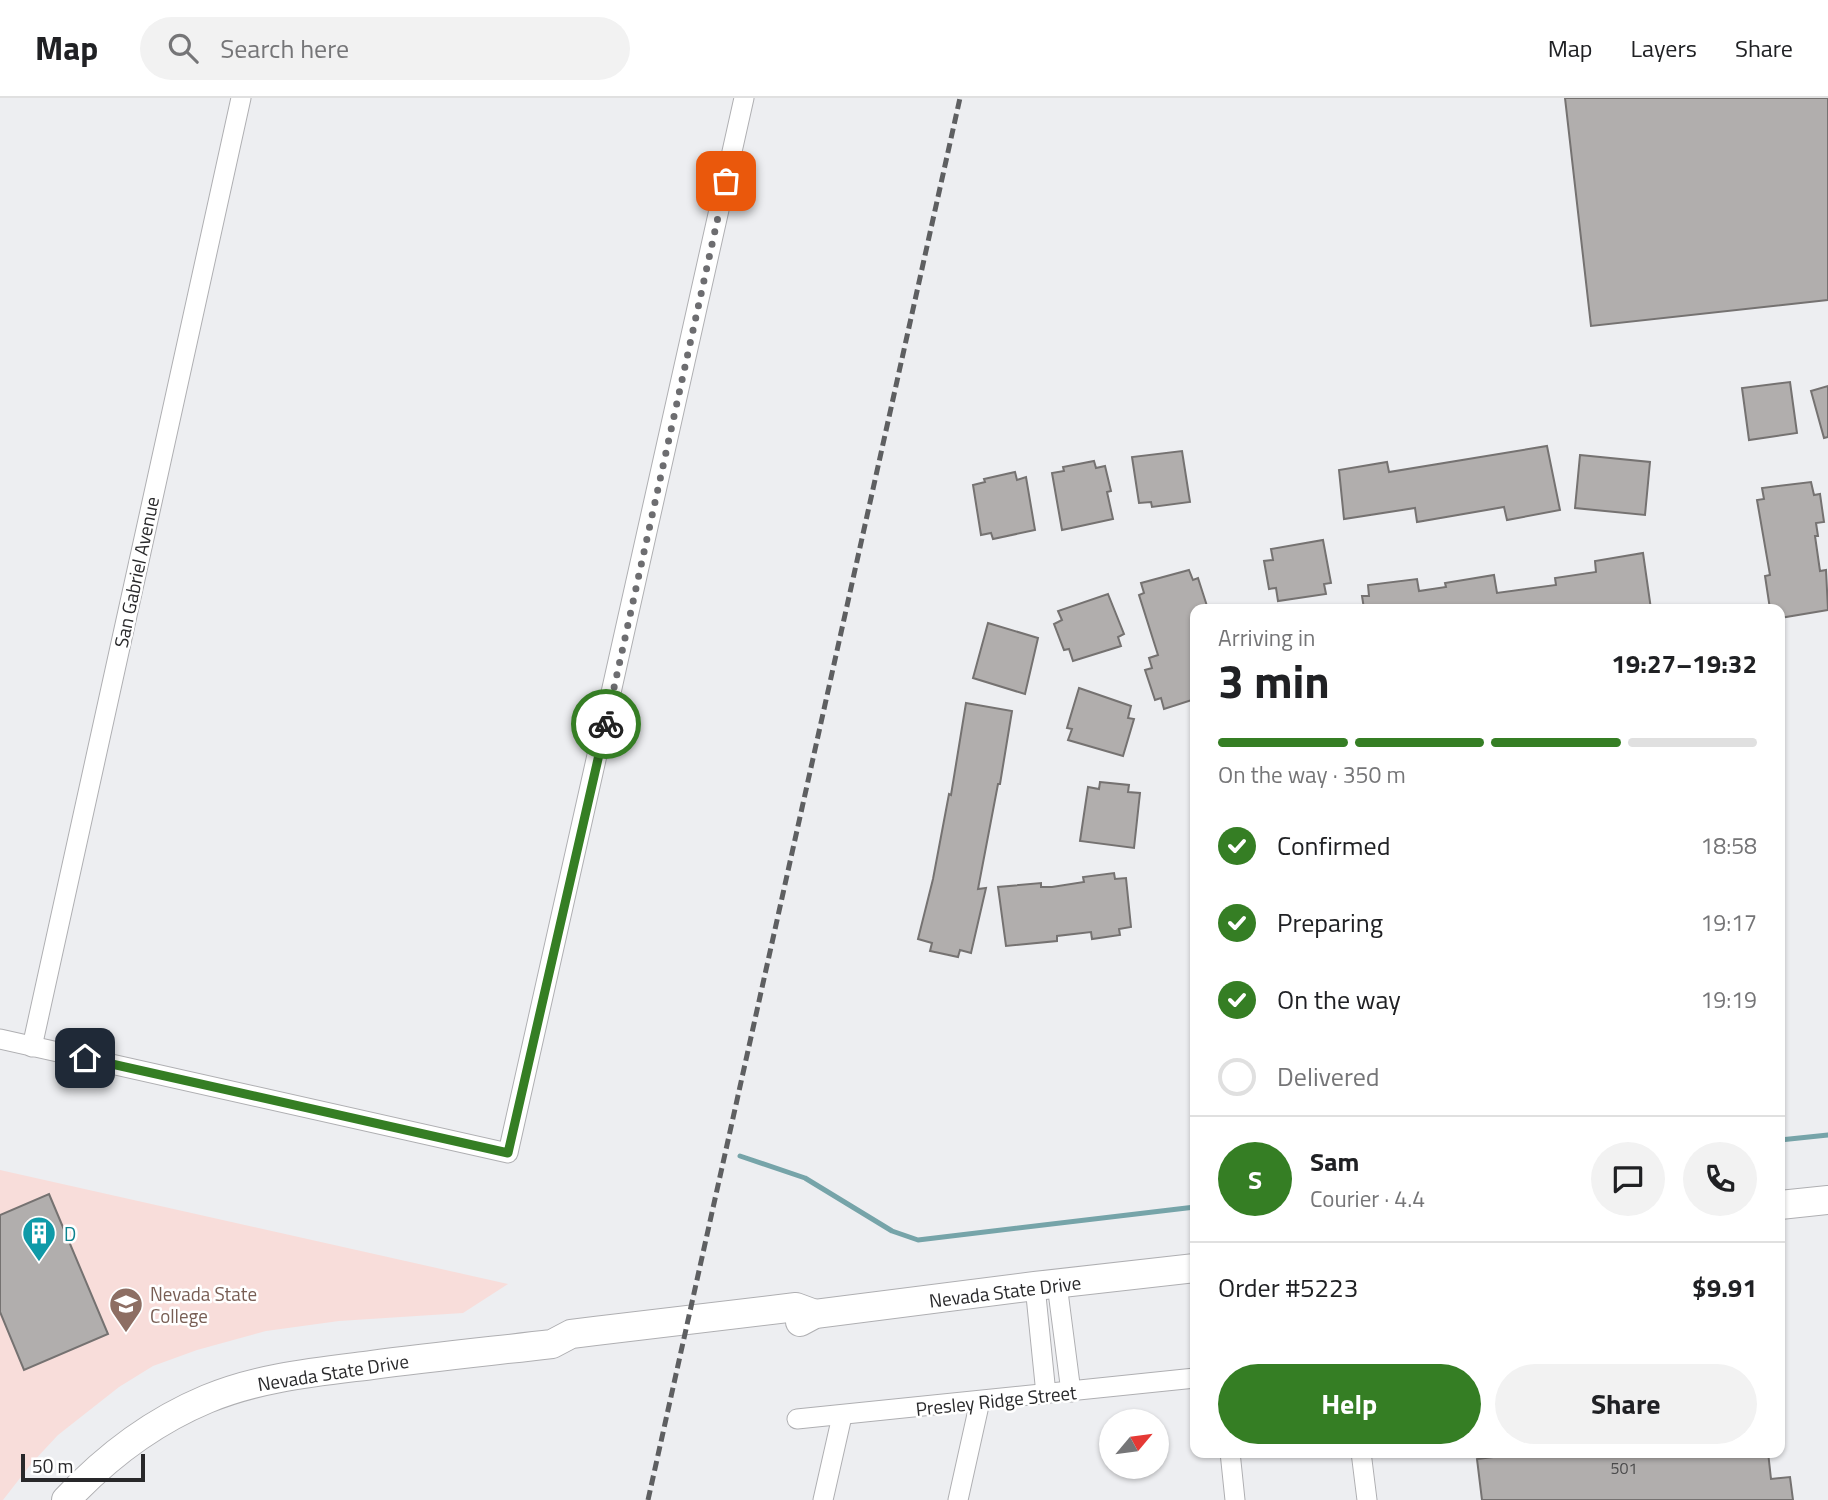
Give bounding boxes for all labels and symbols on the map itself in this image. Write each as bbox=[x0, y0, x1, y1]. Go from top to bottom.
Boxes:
pin bbox=[696, 151, 756, 211]
street label: San Gabriel Avenue bbox=[106, 494, 166, 650]
courier bbox=[571, 689, 641, 759]
pin bbox=[55, 1028, 115, 1088]
building icon: D bbox=[20, 1214, 58, 1263]
place label: D bbox=[64, 1219, 76, 1248]
street label: Nevada State Drive bbox=[927, 1267, 1083, 1315]
place label: Nevada State College bbox=[150, 1279, 257, 1330]
school or university icon: Nevada State College bbox=[107, 1285, 145, 1334]
street label: Nevada State Drive bbox=[255, 1346, 411, 1398]
street label: Presley Ridge Street bbox=[914, 1377, 1078, 1423]
north arrow bbox=[1099, 1409, 1169, 1479]
scale bar bbox=[21, 1451, 145, 1483]
house number: 501 bbox=[1611, 1456, 1637, 1480]

